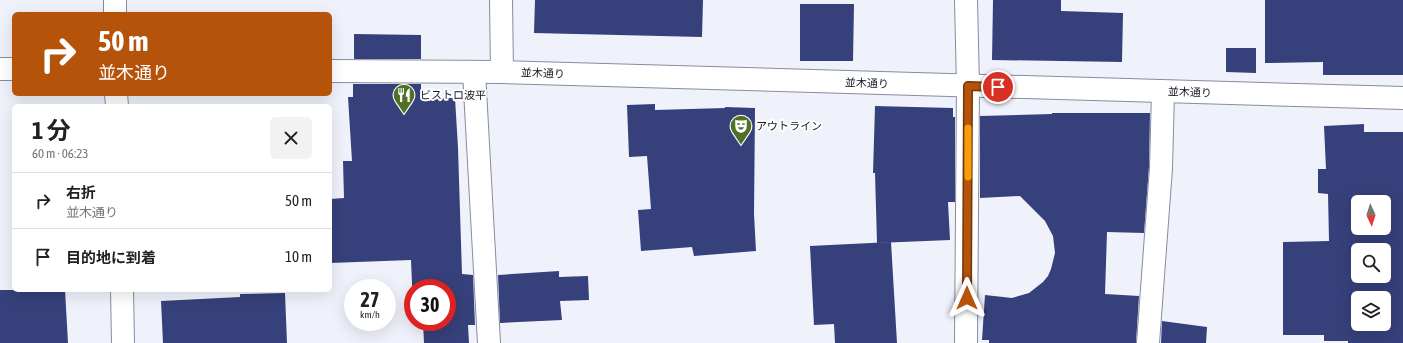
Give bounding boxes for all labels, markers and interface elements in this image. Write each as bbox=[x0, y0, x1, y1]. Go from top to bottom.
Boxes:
text: 50 m bbox=[98, 25, 148, 57]
icon: right bbox=[32, 28, 84, 80]
text: 並木通り bbox=[98, 62, 170, 83]
street label: 並木通り bbox=[521, 66, 565, 80]
pin bbox=[981, 70, 1015, 104]
street label: 並木通り bbox=[845, 76, 889, 90]
icon: arrive bbox=[987, 76, 1009, 98]
restaurant icon: ビストロ波平 bbox=[391, 82, 417, 115]
street label: 並木通り bbox=[1168, 85, 1212, 99]
place label: ビストロ波平 bbox=[420, 89, 486, 101]
theatre icon: アウトライン bbox=[728, 113, 754, 146]
text: 1 分 bbox=[32, 117, 71, 144]
button: close bbox=[270, 117, 312, 159]
place label: アウトライン bbox=[756, 120, 822, 132]
text: 60 m · 06:23 bbox=[32, 146, 88, 161]
text: 右折 bbox=[66, 184, 96, 201]
icon: right bbox=[32, 190, 54, 212]
text: 50 m bbox=[285, 192, 312, 209]
north arrow bbox=[1351, 195, 1391, 235]
map controls bbox=[1351, 195, 1391, 331]
text: 並木通り bbox=[66, 205, 118, 220]
button: search bbox=[1351, 243, 1391, 283]
icon: arrive bbox=[32, 246, 54, 268]
text: 10 m bbox=[285, 248, 312, 265]
text: 目的地に到着 bbox=[66, 249, 156, 266]
position arrow bbox=[946, 277, 988, 319]
speed limit sign: 30 bbox=[404, 279, 456, 331]
text: 27 bbox=[361, 288, 379, 311]
button: layers bbox=[1351, 291, 1391, 331]
text: km/h bbox=[360, 309, 380, 320]

